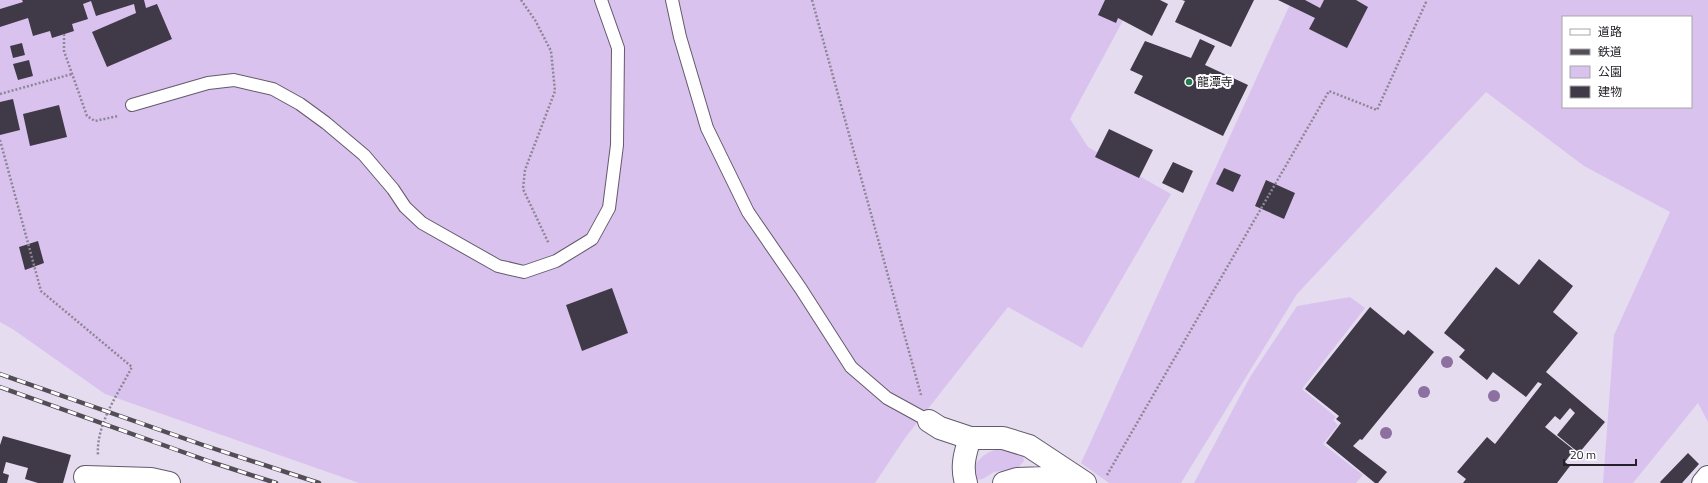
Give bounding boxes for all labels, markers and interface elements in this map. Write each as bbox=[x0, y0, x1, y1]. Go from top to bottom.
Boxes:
legend bbox=[1562, 16, 1692, 108]
text: 道路 bbox=[1598, 22, 1622, 41]
text: 鉄道 bbox=[1598, 42, 1622, 61]
text: 公園 bbox=[1598, 62, 1622, 81]
place label: 龍潭寺 bbox=[1197, 72, 1233, 91]
marker: 龍潭寺 bbox=[1184, 77, 1194, 87]
text: 建物 bbox=[1598, 82, 1622, 101]
scale bar bbox=[1564, 441, 1636, 467]
text: 20 m bbox=[1570, 445, 1596, 464]

